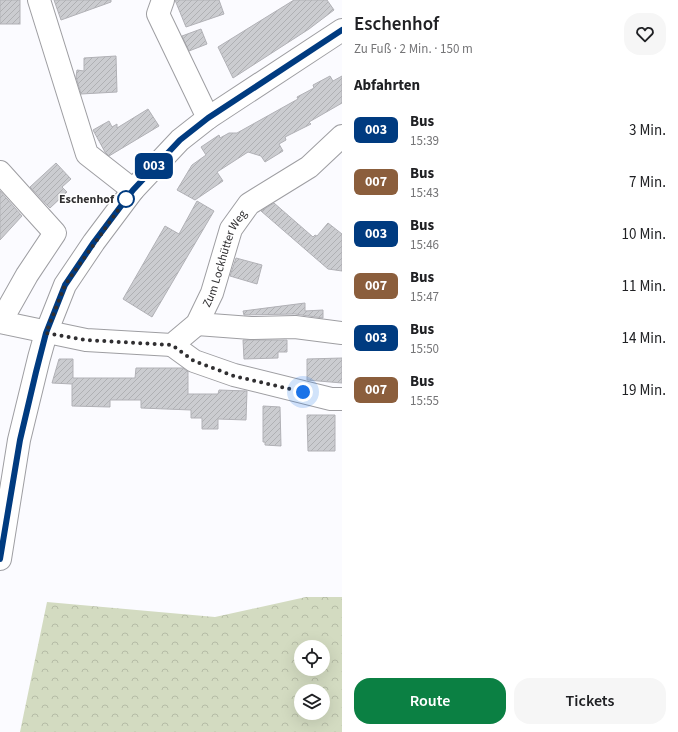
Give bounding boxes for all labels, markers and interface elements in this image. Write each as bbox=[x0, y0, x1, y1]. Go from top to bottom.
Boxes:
text: Eschenhof bbox=[354, 11, 439, 38]
button: heart bbox=[624, 13, 666, 55]
text: Zu Fuß · 2 Min. · 150 m bbox=[354, 40, 473, 58]
text: Abfahrten bbox=[354, 75, 420, 96]
text: Bus bbox=[410, 111, 434, 132]
text: 003 bbox=[365, 120, 387, 140]
text: 3 Min. bbox=[629, 120, 666, 141]
text: 15:39 bbox=[410, 132, 439, 150]
line badge: 003 bbox=[131, 153, 177, 179]
text: 003 bbox=[143, 156, 165, 176]
text: Bus bbox=[410, 163, 434, 184]
text: 007 bbox=[365, 172, 387, 192]
text: 7 Min. bbox=[629, 172, 666, 193]
text: 15:43 bbox=[410, 184, 439, 202]
marker: Eschenhof bbox=[117, 190, 135, 208]
place label: Eschenhof bbox=[59, 191, 115, 208]
street label: Zum Lockhütter Weg bbox=[198, 207, 251, 310]
text: Bus bbox=[410, 215, 434, 236]
text: 003 bbox=[365, 224, 387, 244]
text: 10 Min. bbox=[622, 224, 666, 245]
text: 15:46 bbox=[410, 236, 439, 254]
text: Bus bbox=[410, 267, 434, 288]
text: 007 bbox=[365, 276, 387, 296]
text: 11 Min. bbox=[622, 276, 666, 297]
text: 15:47 bbox=[410, 288, 439, 306]
text: Bus bbox=[410, 319, 434, 340]
text: 003 bbox=[365, 328, 387, 348]
text: 14 Min. bbox=[622, 328, 666, 349]
text: 15:50 bbox=[410, 340, 439, 358]
text: Bus bbox=[410, 371, 434, 392]
text: 007 bbox=[365, 380, 387, 400]
text: 19 Min. bbox=[622, 380, 666, 401]
your location bbox=[293, 382, 313, 402]
text: 15:55 bbox=[410, 392, 439, 410]
map controls bbox=[294, 640, 330, 720]
button: locate bbox=[294, 640, 330, 676]
button: Route bbox=[354, 678, 506, 724]
button: Tickets bbox=[514, 678, 666, 724]
button: layers bbox=[294, 684, 330, 720]

